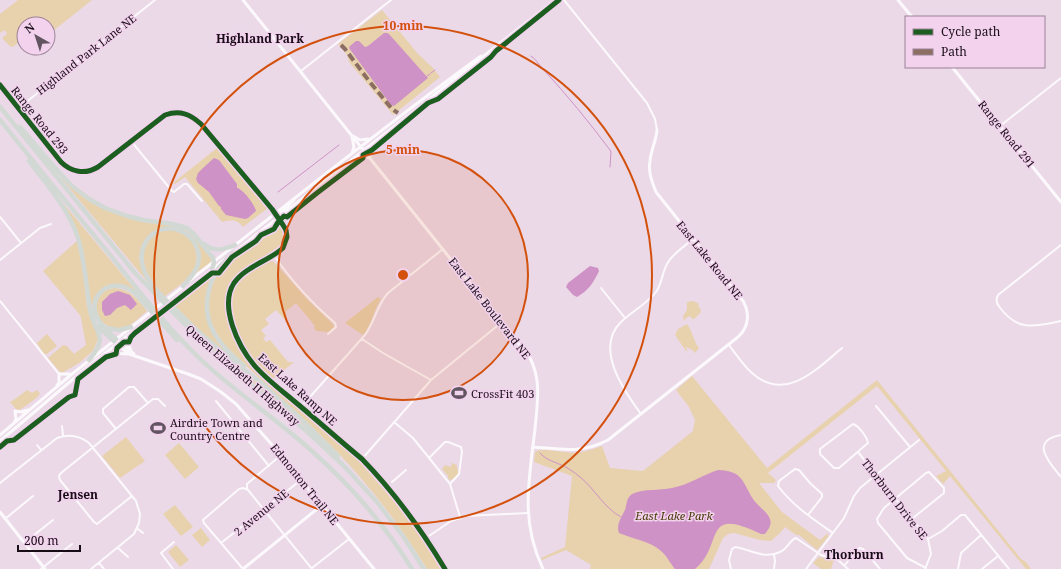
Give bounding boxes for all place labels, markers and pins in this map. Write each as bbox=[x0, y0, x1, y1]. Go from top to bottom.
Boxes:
centre of rings bbox=[396, 268, 410, 282]
sports icon: CrossFit 403 bbox=[450, 384, 468, 402]
place label: CrossFit 403 bbox=[471, 386, 534, 401]
place label: Airdrie Town and Country Centre bbox=[170, 415, 263, 443]
sports icon: Airdrie Town and Country Centre bbox=[149, 419, 167, 437]

